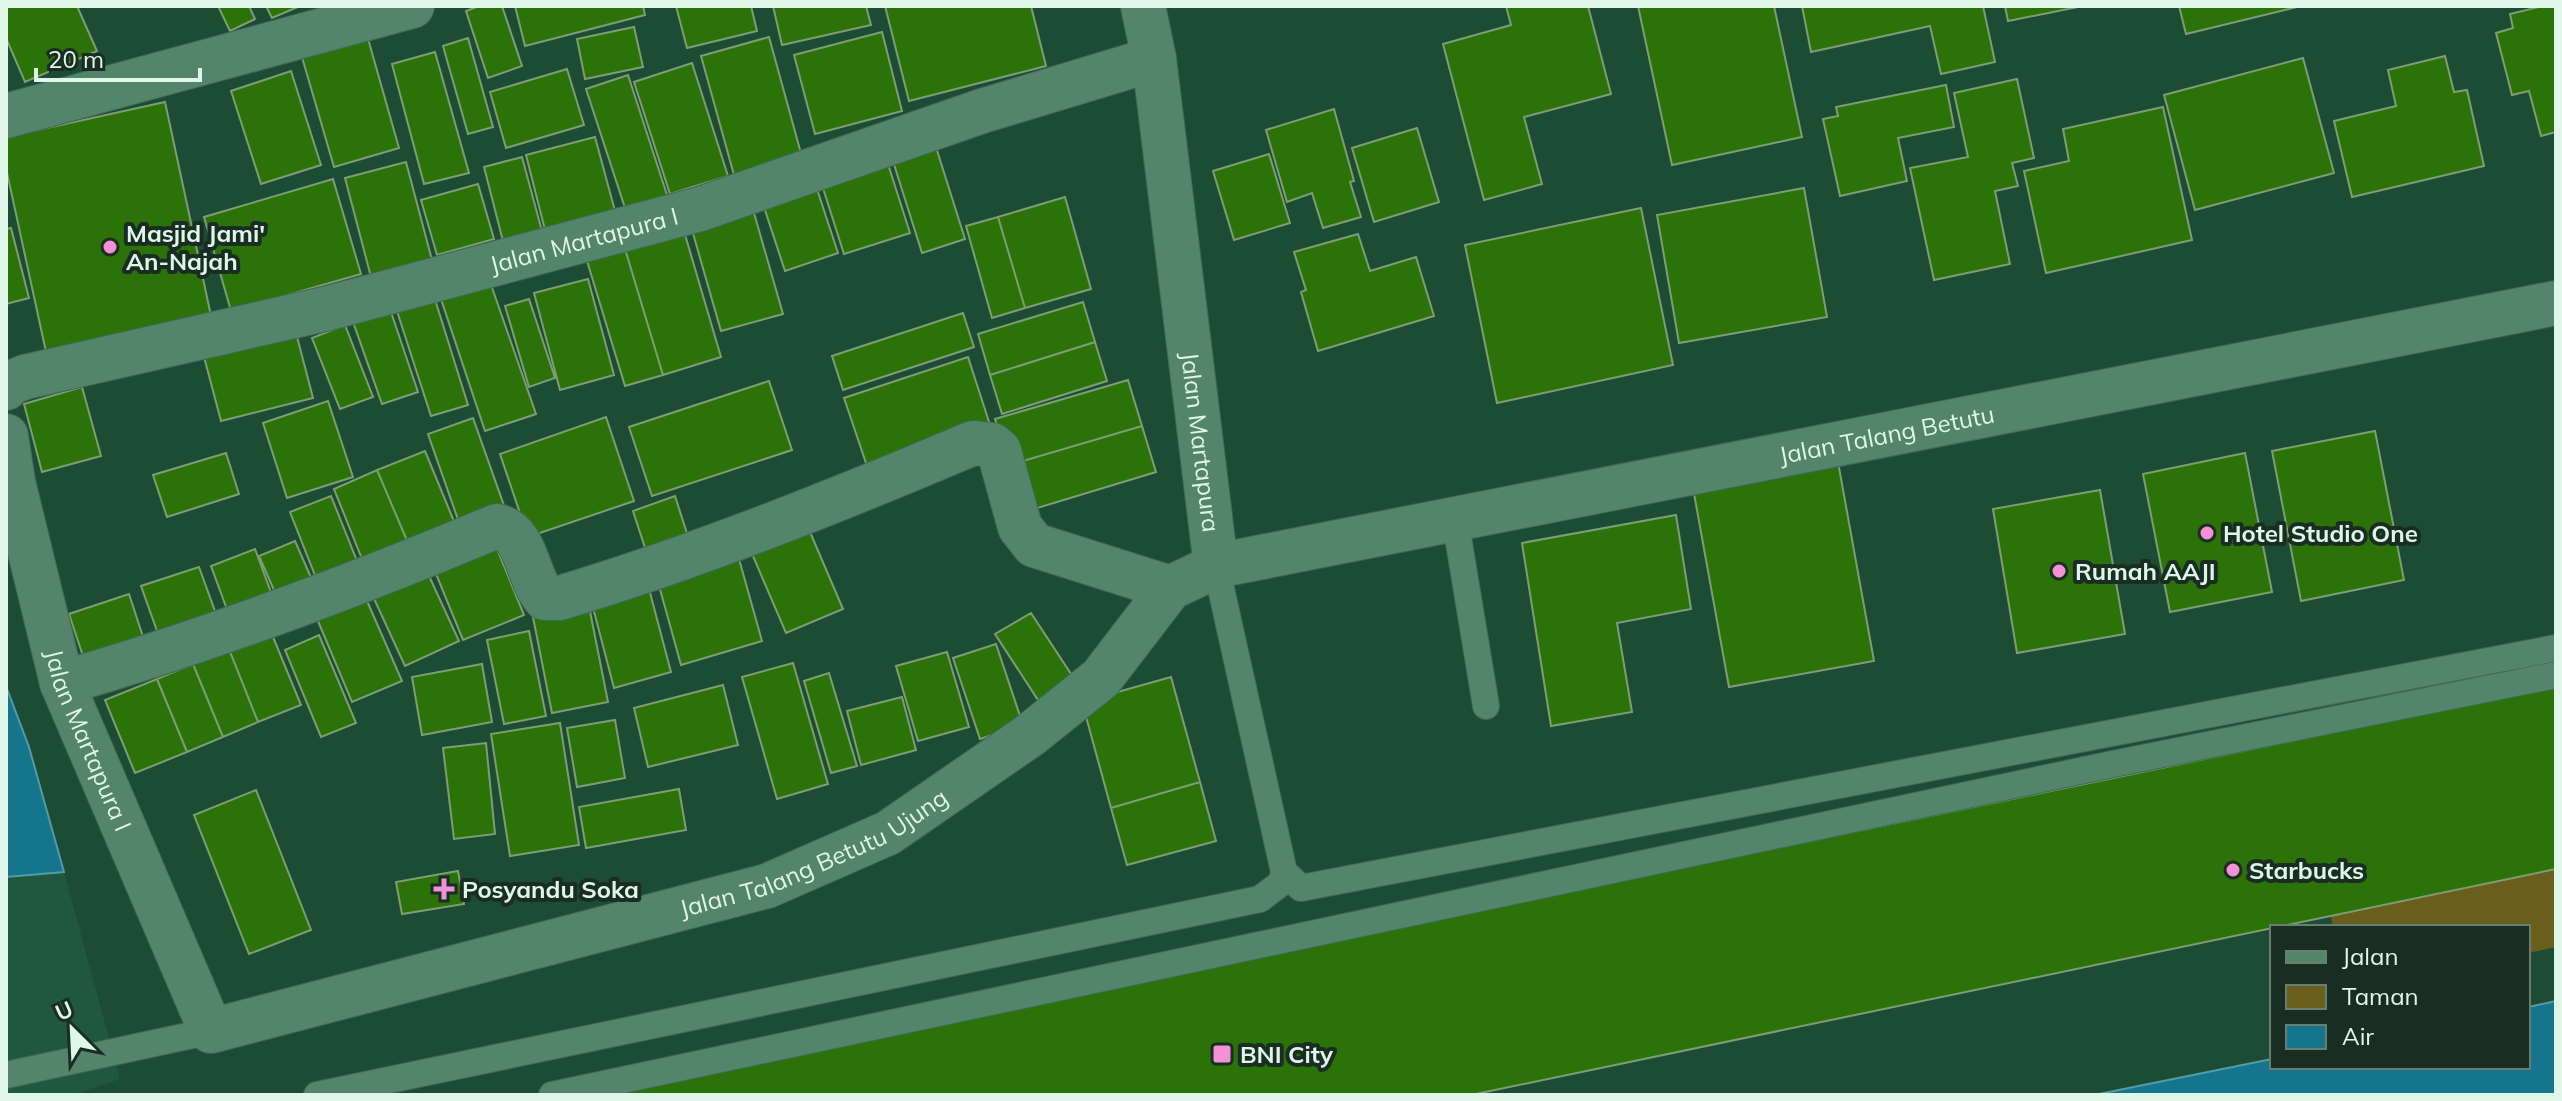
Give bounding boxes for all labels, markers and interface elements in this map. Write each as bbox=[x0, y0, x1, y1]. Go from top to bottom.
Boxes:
scale bar bbox=[36, 32, 200, 82]
text: 20 m bbox=[48, 44, 104, 74]
street label: Jalan Martapura I bbox=[486, 201, 681, 279]
place label: Masjid Jami' An-Najah bbox=[126, 218, 265, 276]
marker: Masjid Jami' An-Najah bbox=[101, 238, 119, 256]
street label: Jalan Martapura bbox=[1175, 350, 1227, 534]
street label: Jalan Talang Betutu bbox=[1776, 399, 1997, 470]
place label: Hotel Studio One bbox=[2223, 518, 2418, 548]
marker: Hotel Studio One bbox=[2198, 524, 2216, 542]
place label: Rumah AAJI bbox=[2075, 556, 2216, 586]
marker: Rumah AAJI bbox=[2050, 562, 2068, 580]
street label: Jalan Martapura I bbox=[39, 646, 139, 835]
street label: Jalan Talang Betutu Ujung bbox=[676, 782, 953, 923]
place label: Starbucks bbox=[2249, 855, 2364, 885]
marker: Starbucks bbox=[2224, 861, 2242, 879]
place label: Posyandu Soka bbox=[462, 874, 639, 904]
marker: Posyandu Soka bbox=[433, 878, 455, 900]
legend bbox=[2270, 925, 2530, 1069]
text: Jalan bbox=[2342, 941, 2398, 971]
text: Taman bbox=[2342, 981, 2419, 1011]
north arrow bbox=[32, 989, 112, 1069]
text: U bbox=[51, 995, 77, 1027]
text: Air bbox=[2342, 1021, 2374, 1051]
place label: BNI City bbox=[1240, 1039, 1334, 1069]
marker: BNI City bbox=[1211, 1043, 1233, 1065]

